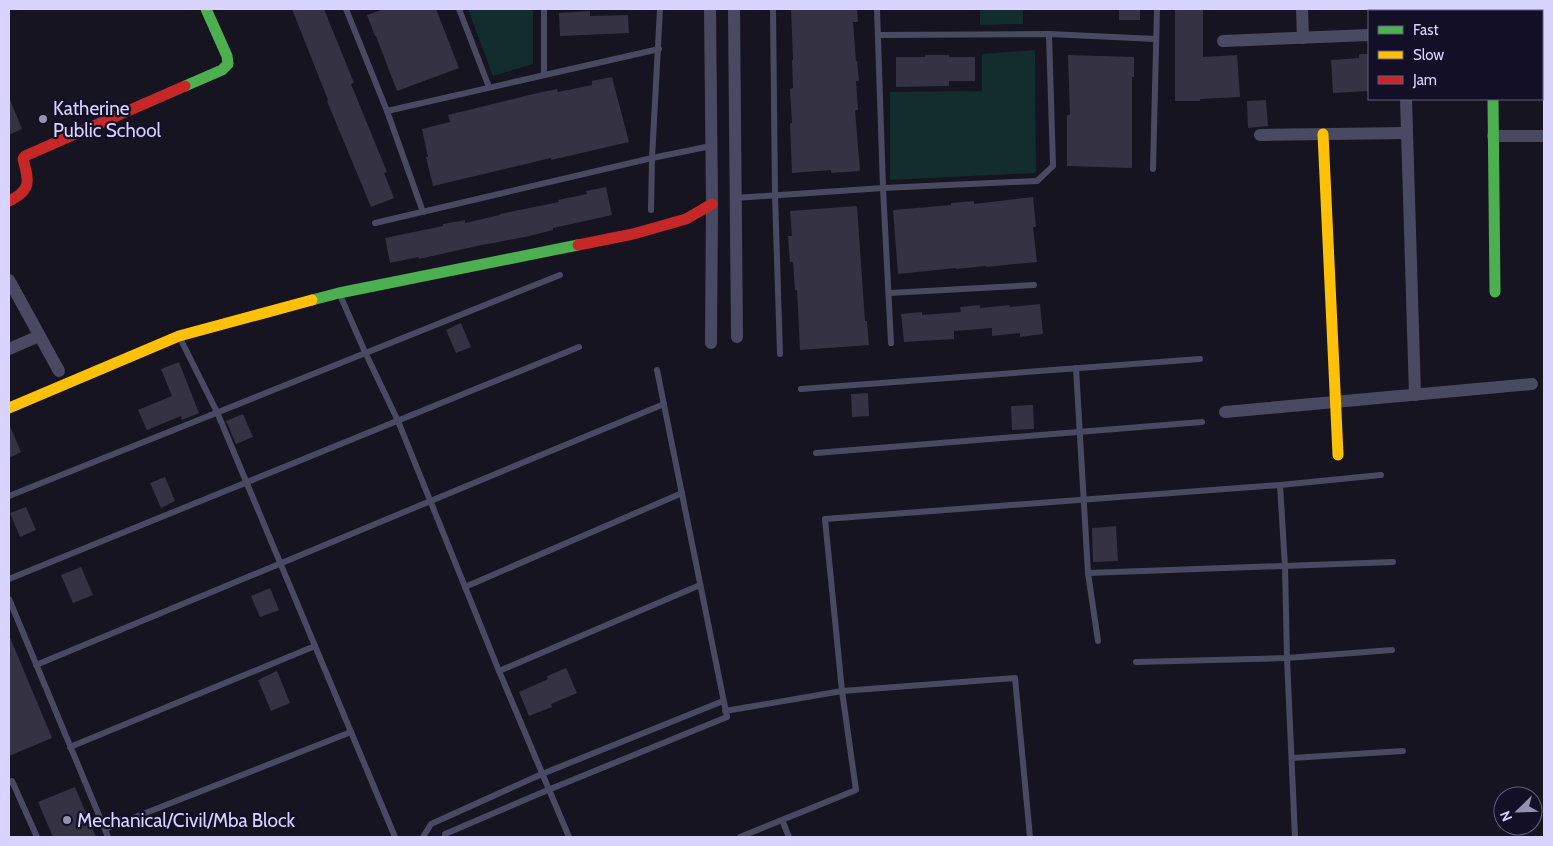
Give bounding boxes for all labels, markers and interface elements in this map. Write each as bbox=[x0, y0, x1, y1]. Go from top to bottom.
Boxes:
legend bbox=[1368, 10, 1543, 100]
text: Fast bbox=[1413, 21, 1438, 39]
text: Slow bbox=[1413, 46, 1444, 64]
text: Jam bbox=[1412, 71, 1437, 89]
place label: Katherine Public School bbox=[53, 97, 162, 142]
marker: Katherine Public School bbox=[37, 113, 49, 125]
north arrow bbox=[1493, 786, 1543, 836]
text: N bbox=[1496, 808, 1516, 824]
place label: Mechanical/Civil/Mba Block bbox=[77, 809, 296, 832]
marker: Mechanical/Civil/Mba Block bbox=[61, 814, 73, 826]

